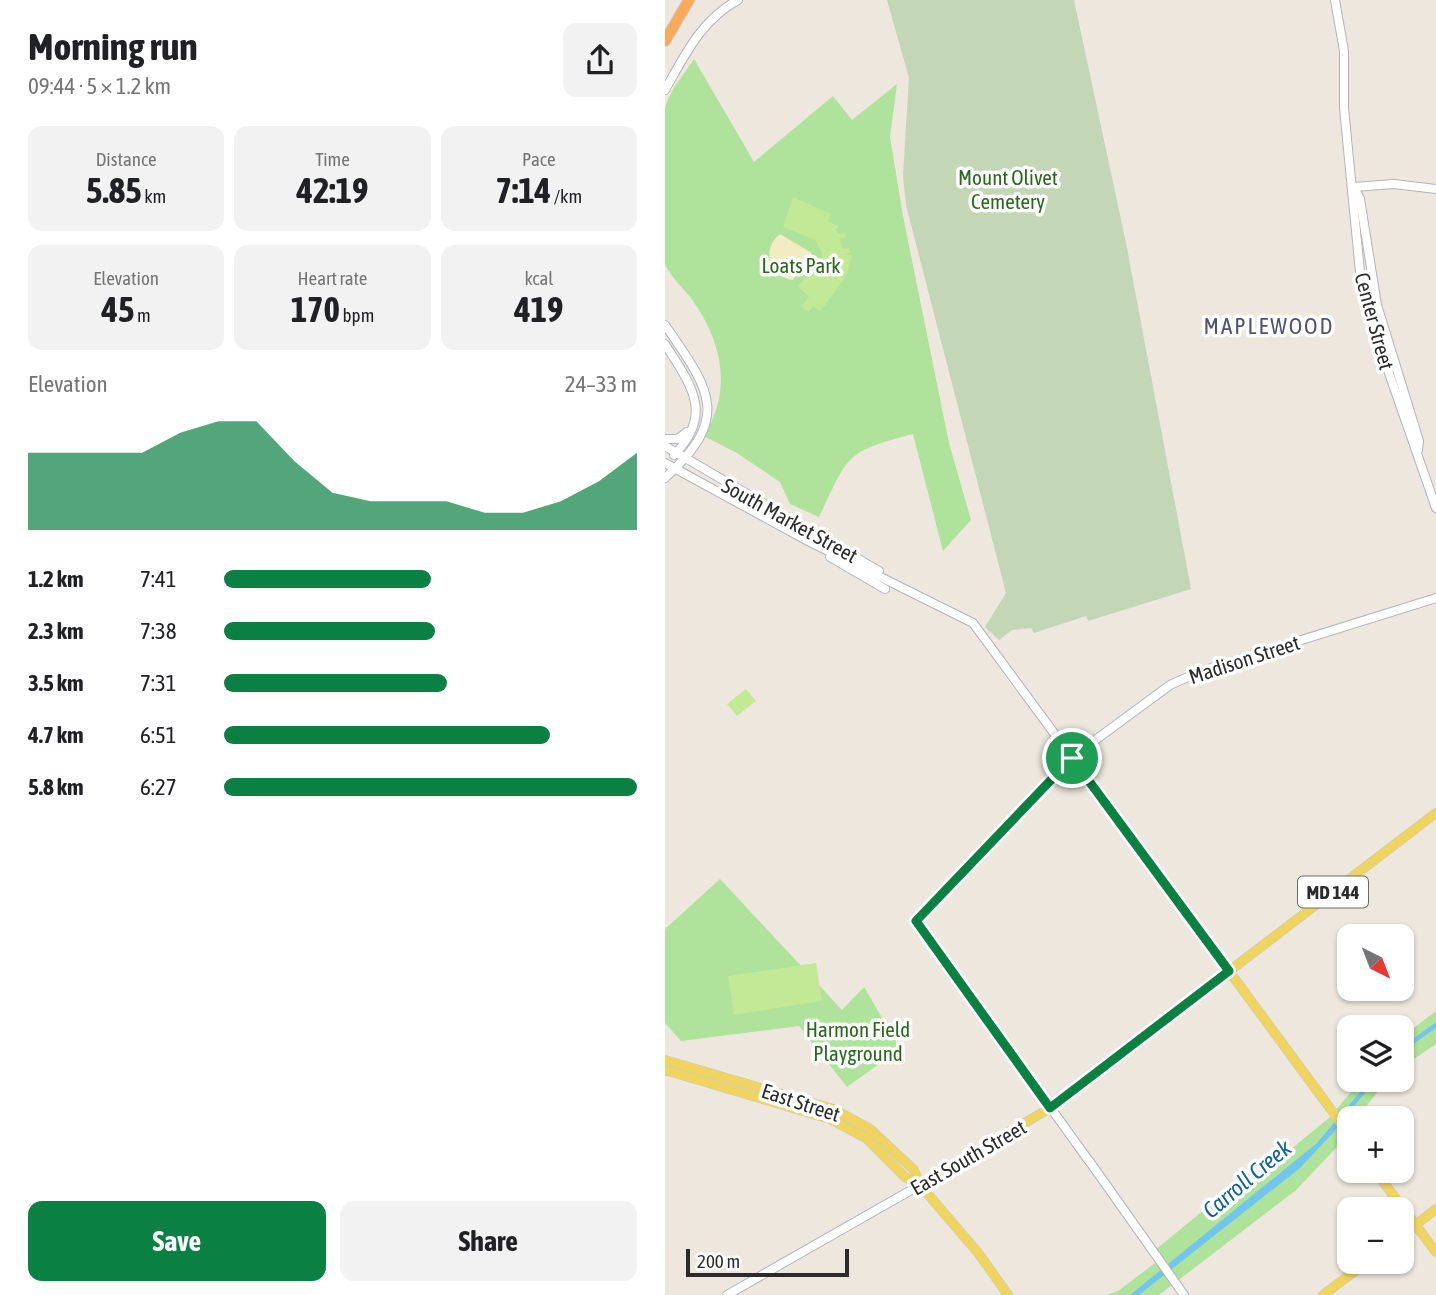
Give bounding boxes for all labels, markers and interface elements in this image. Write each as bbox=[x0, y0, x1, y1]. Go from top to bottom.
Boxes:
button: share bbox=[563, 23, 637, 97]
text: Morning run bbox=[28, 25, 198, 68]
text: 09:44 · 5 × 1.2 km bbox=[28, 73, 171, 99]
text: Distance bbox=[96, 148, 157, 170]
text: Time bbox=[315, 148, 350, 170]
text: Pace bbox=[522, 148, 556, 170]
park label: Mount Olivet Cemetery bbox=[958, 165, 1058, 213]
text: 5.85 bbox=[86, 170, 142, 210]
text: 42:19 bbox=[296, 170, 369, 210]
text: 7:14 bbox=[495, 170, 551, 210]
text: km bbox=[142, 185, 166, 207]
text: /km bbox=[551, 185, 582, 207]
park label: Loats Park bbox=[761, 253, 841, 277]
text: Elevation bbox=[93, 267, 159, 289]
text: Heart rate bbox=[298, 267, 367, 289]
text: kcal bbox=[524, 267, 553, 289]
street label: Center Street bbox=[1351, 270, 1399, 372]
text: 45 bbox=[102, 289, 134, 329]
text: 170 bbox=[291, 289, 340, 329]
text: 419 bbox=[514, 289, 564, 329]
text: m bbox=[134, 304, 151, 326]
text: bpm bbox=[340, 304, 374, 326]
district label: MAPLEWOOD bbox=[1204, 313, 1334, 339]
text: Elevation bbox=[28, 371, 108, 397]
text: 24–33 m bbox=[565, 371, 637, 397]
street label: South Market Street bbox=[718, 473, 862, 567]
text: 1.2 km bbox=[28, 566, 84, 592]
text: 7:41 bbox=[140, 566, 177, 592]
text: 2.3 km bbox=[28, 618, 84, 644]
text: 7:38 bbox=[140, 618, 177, 644]
street label: Madison Street bbox=[1186, 630, 1302, 688]
text: 3.5 km bbox=[28, 670, 84, 696]
text: 7:31 bbox=[140, 670, 177, 696]
text: 4.7 km bbox=[28, 722, 84, 748]
text: 6:51 bbox=[140, 722, 177, 748]
pin bbox=[1042, 728, 1102, 788]
icon: arrive bbox=[1053, 739, 1091, 777]
text: 5.8 km bbox=[28, 774, 84, 800]
text: 6:27 bbox=[140, 774, 177, 800]
road number: MD 144 bbox=[1298, 876, 1368, 908]
north arrow bbox=[1337, 924, 1414, 1001]
map controls bbox=[1337, 924, 1414, 1274]
button: layers bbox=[1337, 1015, 1414, 1092]
park label: Harmon Field Playground bbox=[806, 1017, 910, 1065]
street label: East Street bbox=[759, 1078, 843, 1126]
button: + bbox=[1337, 1106, 1414, 1183]
street label: East South Street bbox=[906, 1114, 1030, 1200]
water label: Carroll Creek bbox=[1198, 1134, 1297, 1223]
button: − bbox=[1337, 1197, 1414, 1274]
button: Save bbox=[28, 1201, 326, 1281]
button: Share bbox=[340, 1201, 637, 1281]
scale bar bbox=[686, 1246, 849, 1278]
text: 200 m bbox=[697, 1250, 740, 1272]

